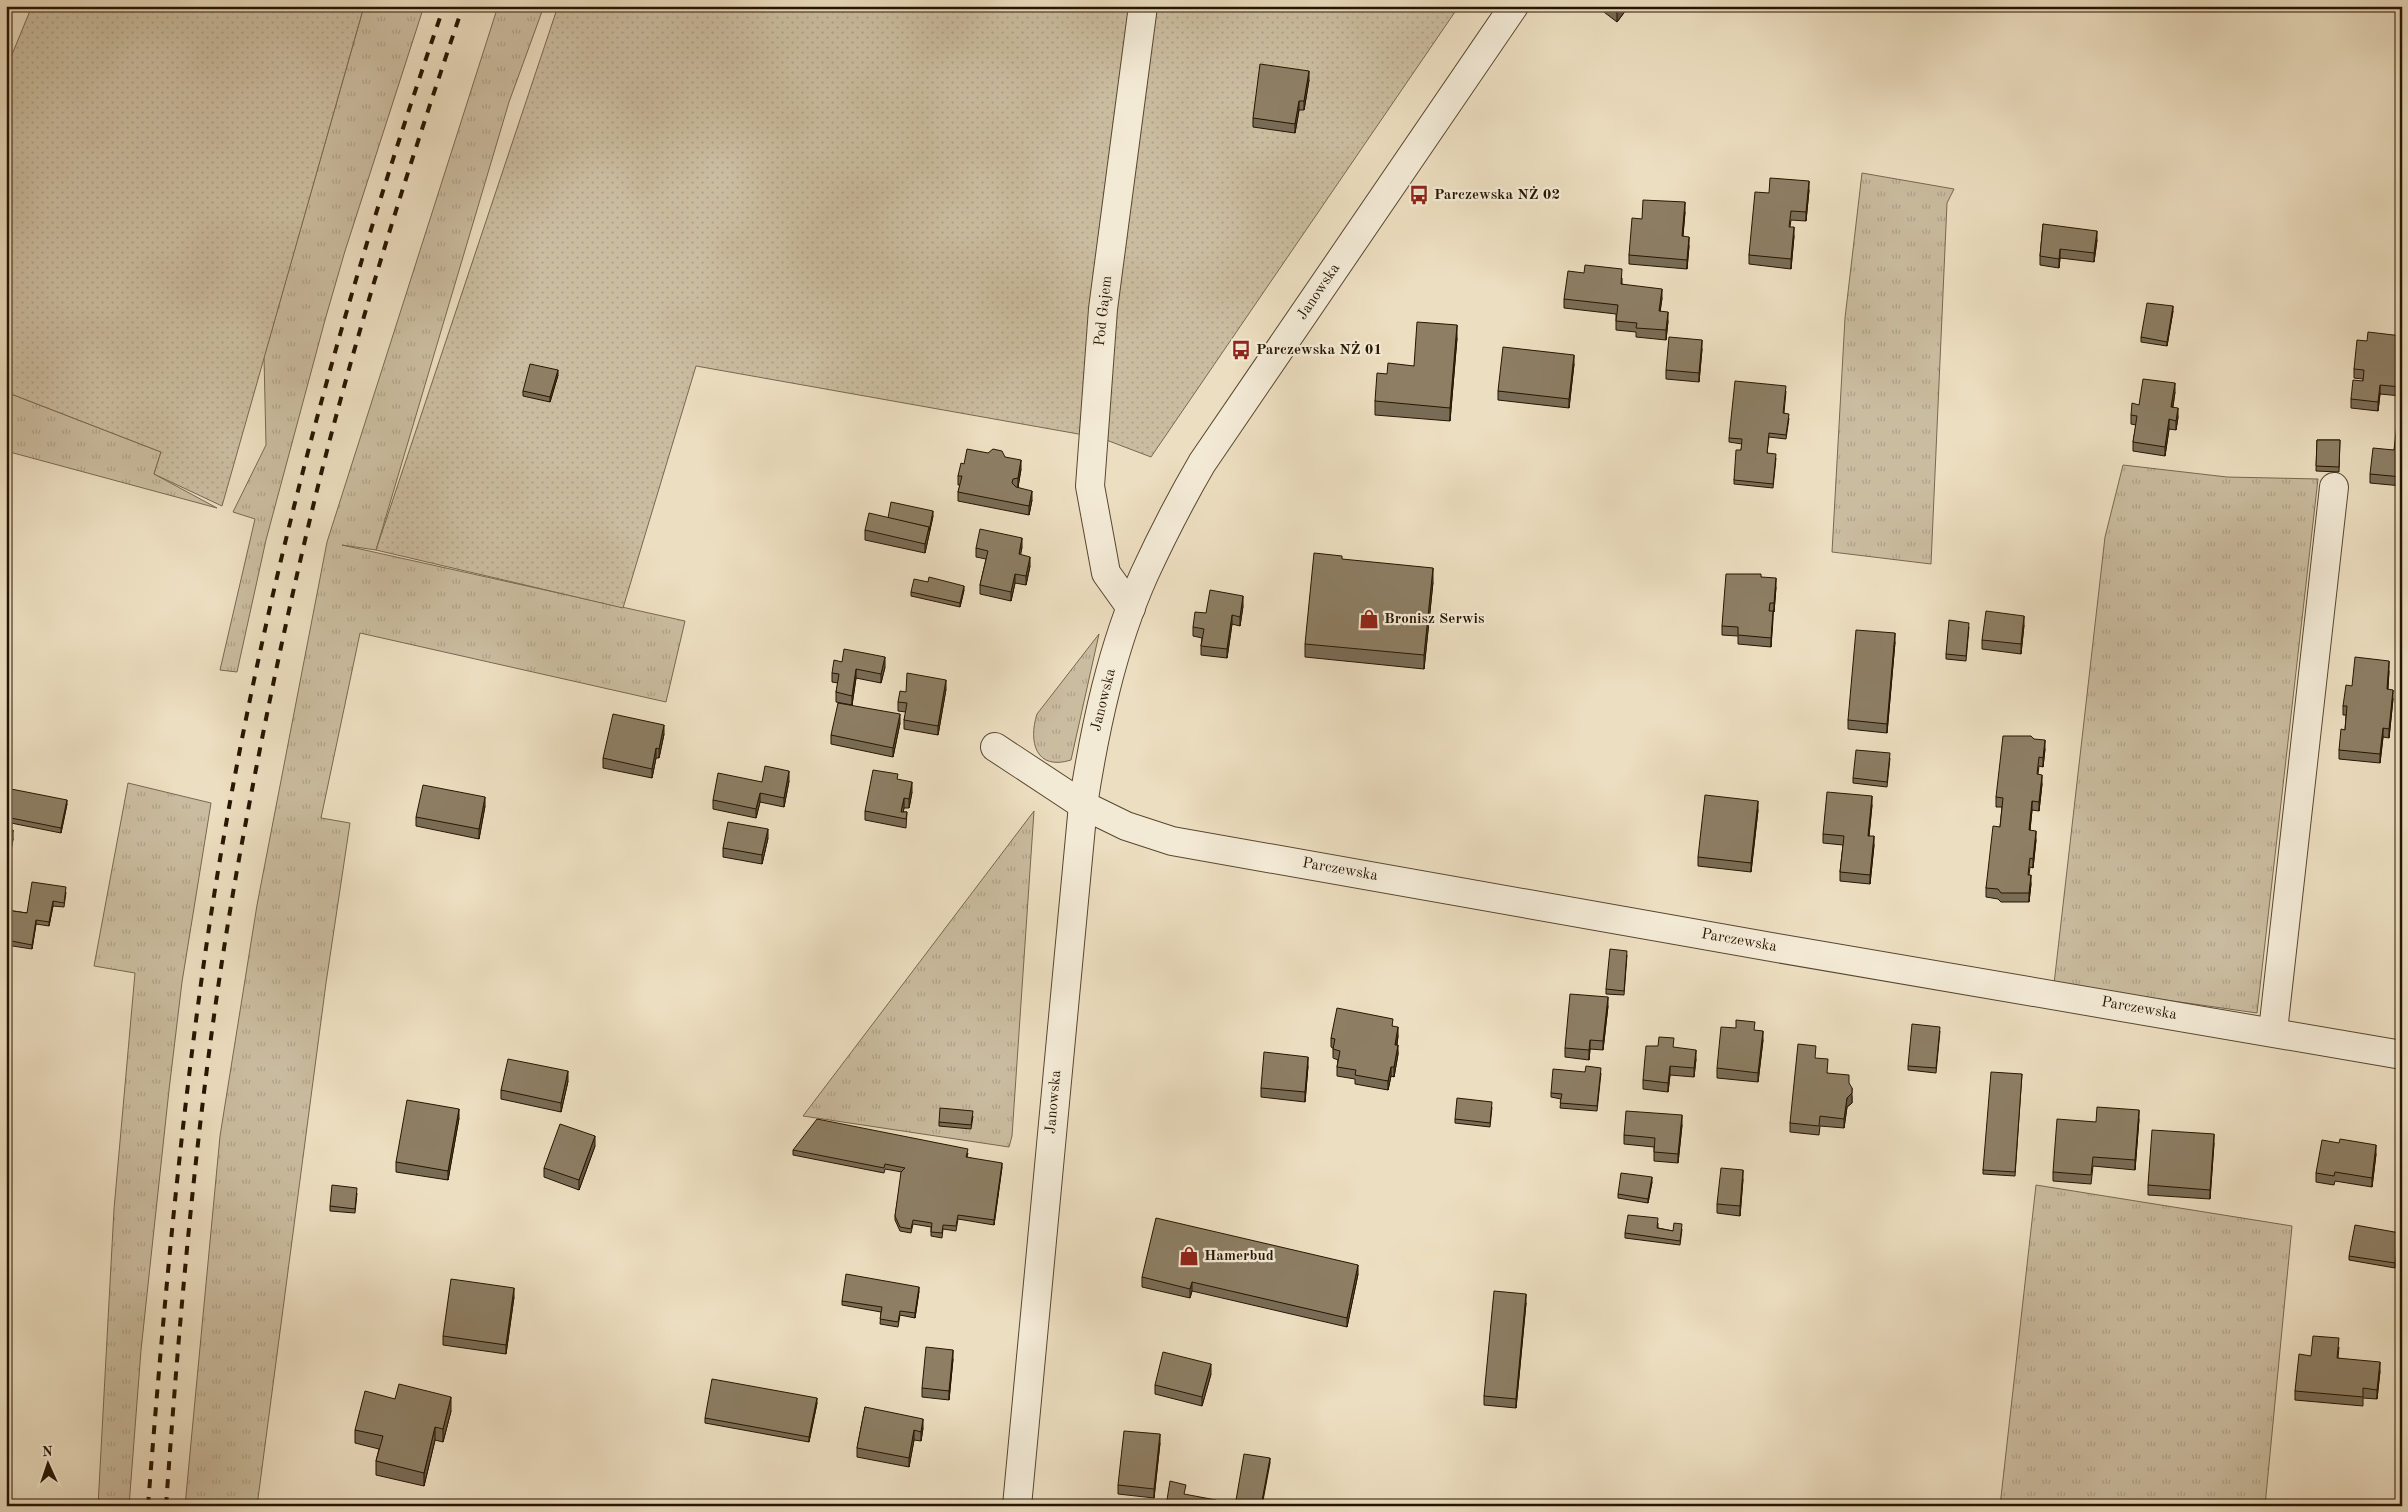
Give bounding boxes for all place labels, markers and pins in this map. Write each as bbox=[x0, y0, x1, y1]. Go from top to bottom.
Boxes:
bus stop icon: Parczewska NŻ 02 bbox=[1408, 184, 1430, 206]
place label: Parczewska NŻ 02 bbox=[1434, 186, 1560, 203]
bus stop icon: Parczewska NŻ 01 bbox=[1230, 339, 1252, 361]
place label: Parczewska NŻ 01 bbox=[1256, 341, 1382, 358]
shop icon: Bronisz Serwis bbox=[1358, 608, 1380, 630]
place label: Bronisz Serwis bbox=[1384, 612, 1484, 627]
shop icon: Hamerbud bbox=[1178, 1245, 1200, 1267]
place label: Hamerbud bbox=[1204, 1249, 1274, 1264]

